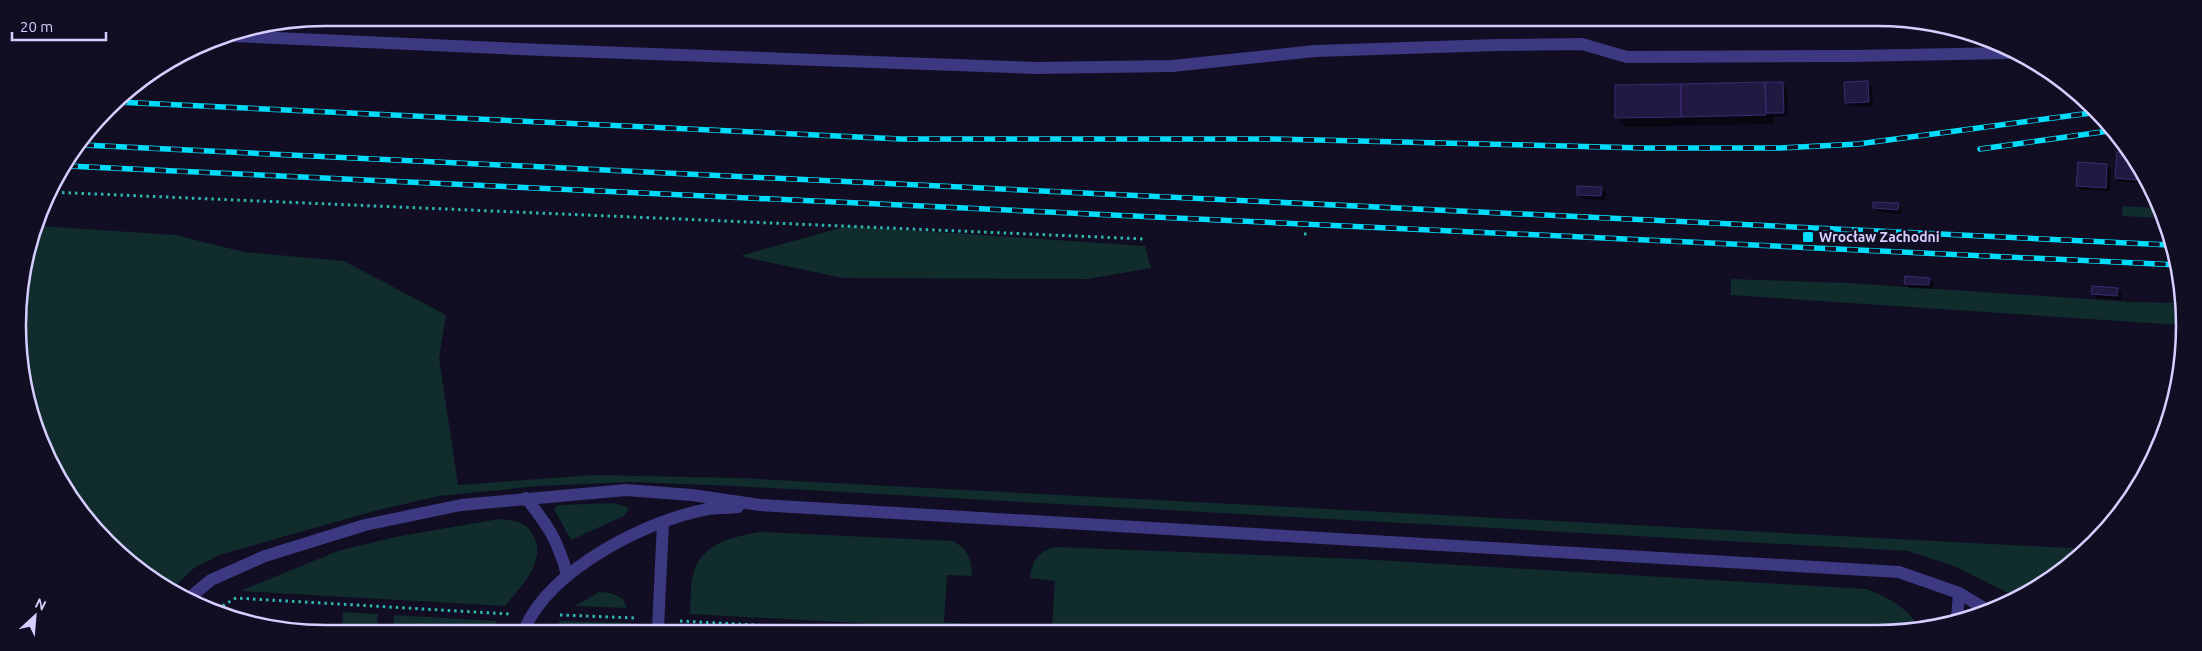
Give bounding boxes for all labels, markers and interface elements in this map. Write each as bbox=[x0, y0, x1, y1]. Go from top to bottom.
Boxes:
scale bar bbox=[12, 10, 106, 42]
text: 20 m bbox=[20, 18, 53, 35]
place label: Wrocław Zachodni bbox=[1819, 229, 1940, 245]
marker: Wrocław Zachodni bbox=[1801, 230, 1815, 244]
north arrow bbox=[10, 591, 60, 641]
text: N bbox=[32, 595, 49, 614]

